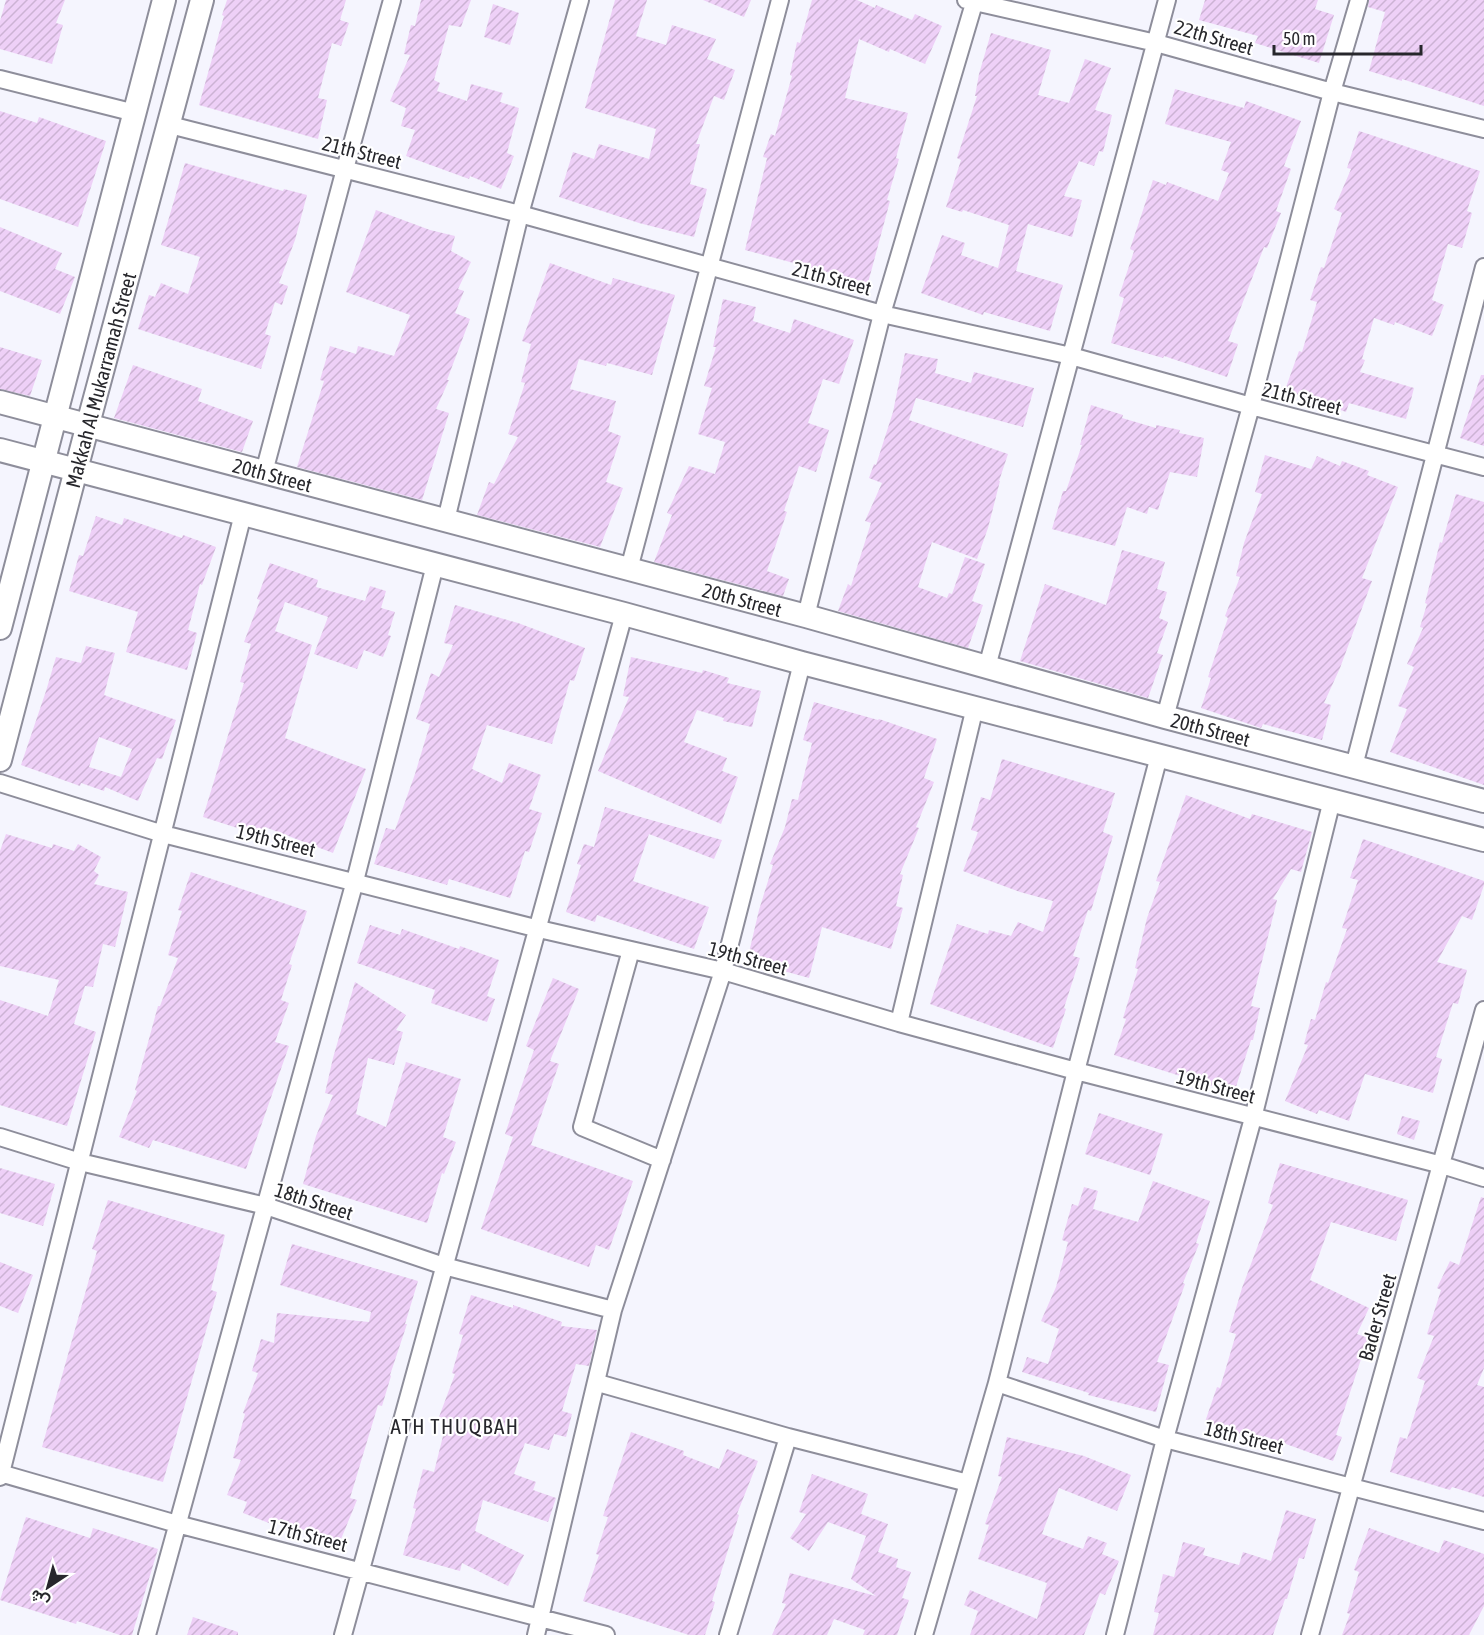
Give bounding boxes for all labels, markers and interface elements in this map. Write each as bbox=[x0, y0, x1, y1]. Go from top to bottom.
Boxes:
street label: 22th Street bbox=[1172, 15, 1256, 59]
scale bar bbox=[1274, 18, 1421, 56]
text: 50 m bbox=[1283, 28, 1315, 49]
street label: 21th Street bbox=[320, 131, 404, 173]
street label: 21th Street bbox=[790, 256, 874, 300]
street label: Makkah Al Mukarramah Street bbox=[60, 269, 140, 490]
street label: 21th Street bbox=[1260, 377, 1344, 419]
street label: 20th Street bbox=[230, 453, 315, 496]
street label: 20th Street bbox=[700, 578, 785, 621]
street label: 20th Street bbox=[1169, 708, 1253, 750]
street label: 19th Street bbox=[234, 819, 318, 861]
street label: 19th Street bbox=[706, 936, 790, 980]
street label: 19th Street bbox=[1174, 1064, 1258, 1108]
street label: 18th Street bbox=[272, 1178, 356, 1225]
street label: Bader Street bbox=[1354, 1270, 1401, 1363]
district label: ATH THUQBAH bbox=[391, 1414, 519, 1438]
street label: 18th Street bbox=[1202, 1416, 1286, 1458]
street label: 17th Street bbox=[266, 1514, 350, 1556]
north arrow bbox=[18, 1557, 78, 1617]
text: ش bbox=[26, 1585, 53, 1612]

